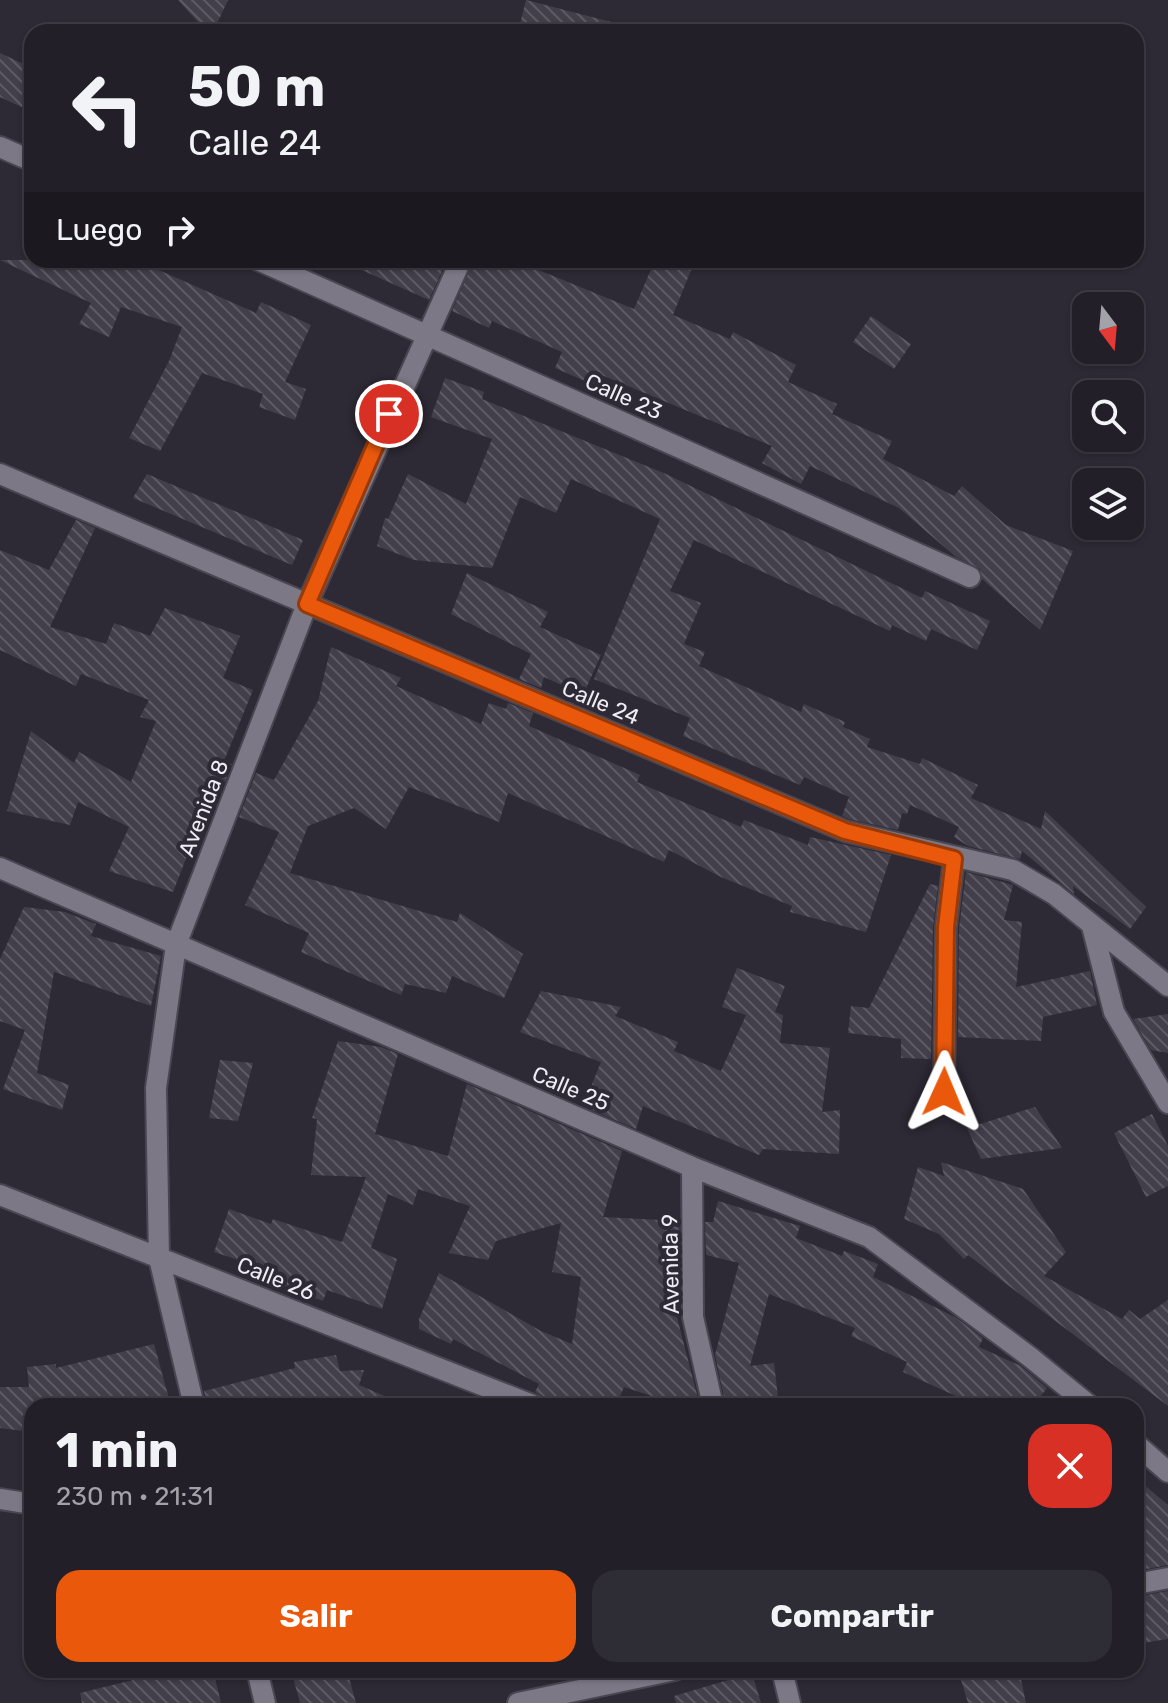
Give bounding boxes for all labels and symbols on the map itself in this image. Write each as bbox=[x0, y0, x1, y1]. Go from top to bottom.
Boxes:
north arrow bbox=[1072, 292, 1144, 364]
street label: Calle 23 bbox=[581, 368, 666, 425]
pin bbox=[355, 380, 423, 448]
street label: Calle 24 bbox=[558, 674, 644, 731]
street label: Avenida 8 bbox=[173, 756, 234, 860]
position arrow bbox=[902, 1050, 986, 1134]
street label: Calle 25 bbox=[528, 1060, 613, 1117]
street label: Avenida 9 bbox=[656, 1214, 685, 1314]
street label: Calle 26 bbox=[233, 1251, 319, 1306]

